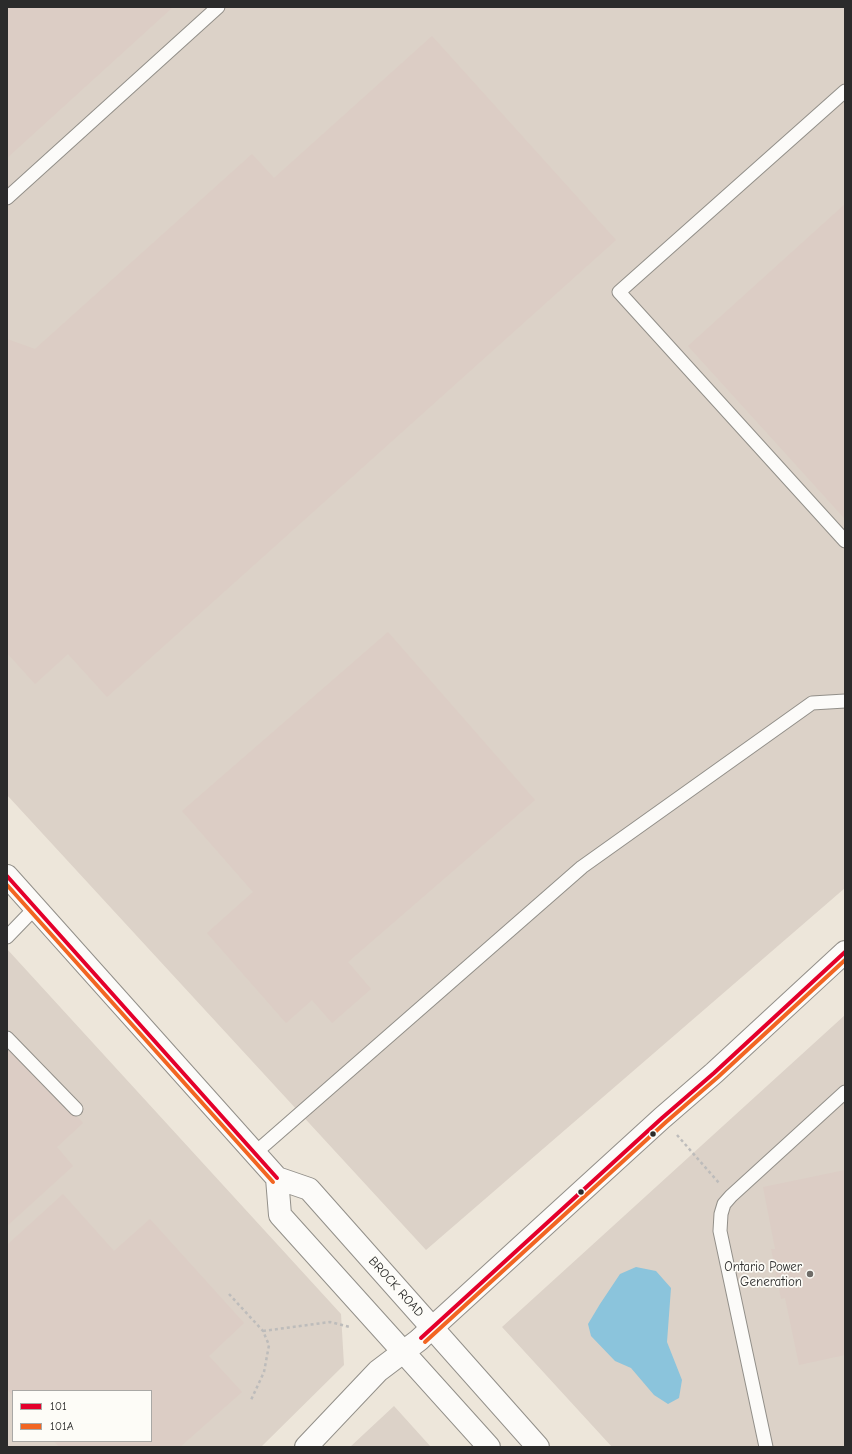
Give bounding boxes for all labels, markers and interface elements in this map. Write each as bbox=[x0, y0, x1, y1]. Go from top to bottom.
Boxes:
unlabelled marker bbox=[648, 1129, 658, 1139]
unlabelled marker bbox=[576, 1187, 586, 1197]
street label: BROCK ROAD bbox=[365, 1254, 427, 1320]
place label: Ontario Power Generation bbox=[724, 1259, 802, 1290]
marker: Ontario Power Generation bbox=[805, 1269, 815, 1279]
legend bbox=[12, 1390, 152, 1442]
text: 101 bbox=[50, 1399, 67, 1413]
text: 101A bbox=[50, 1419, 74, 1433]

